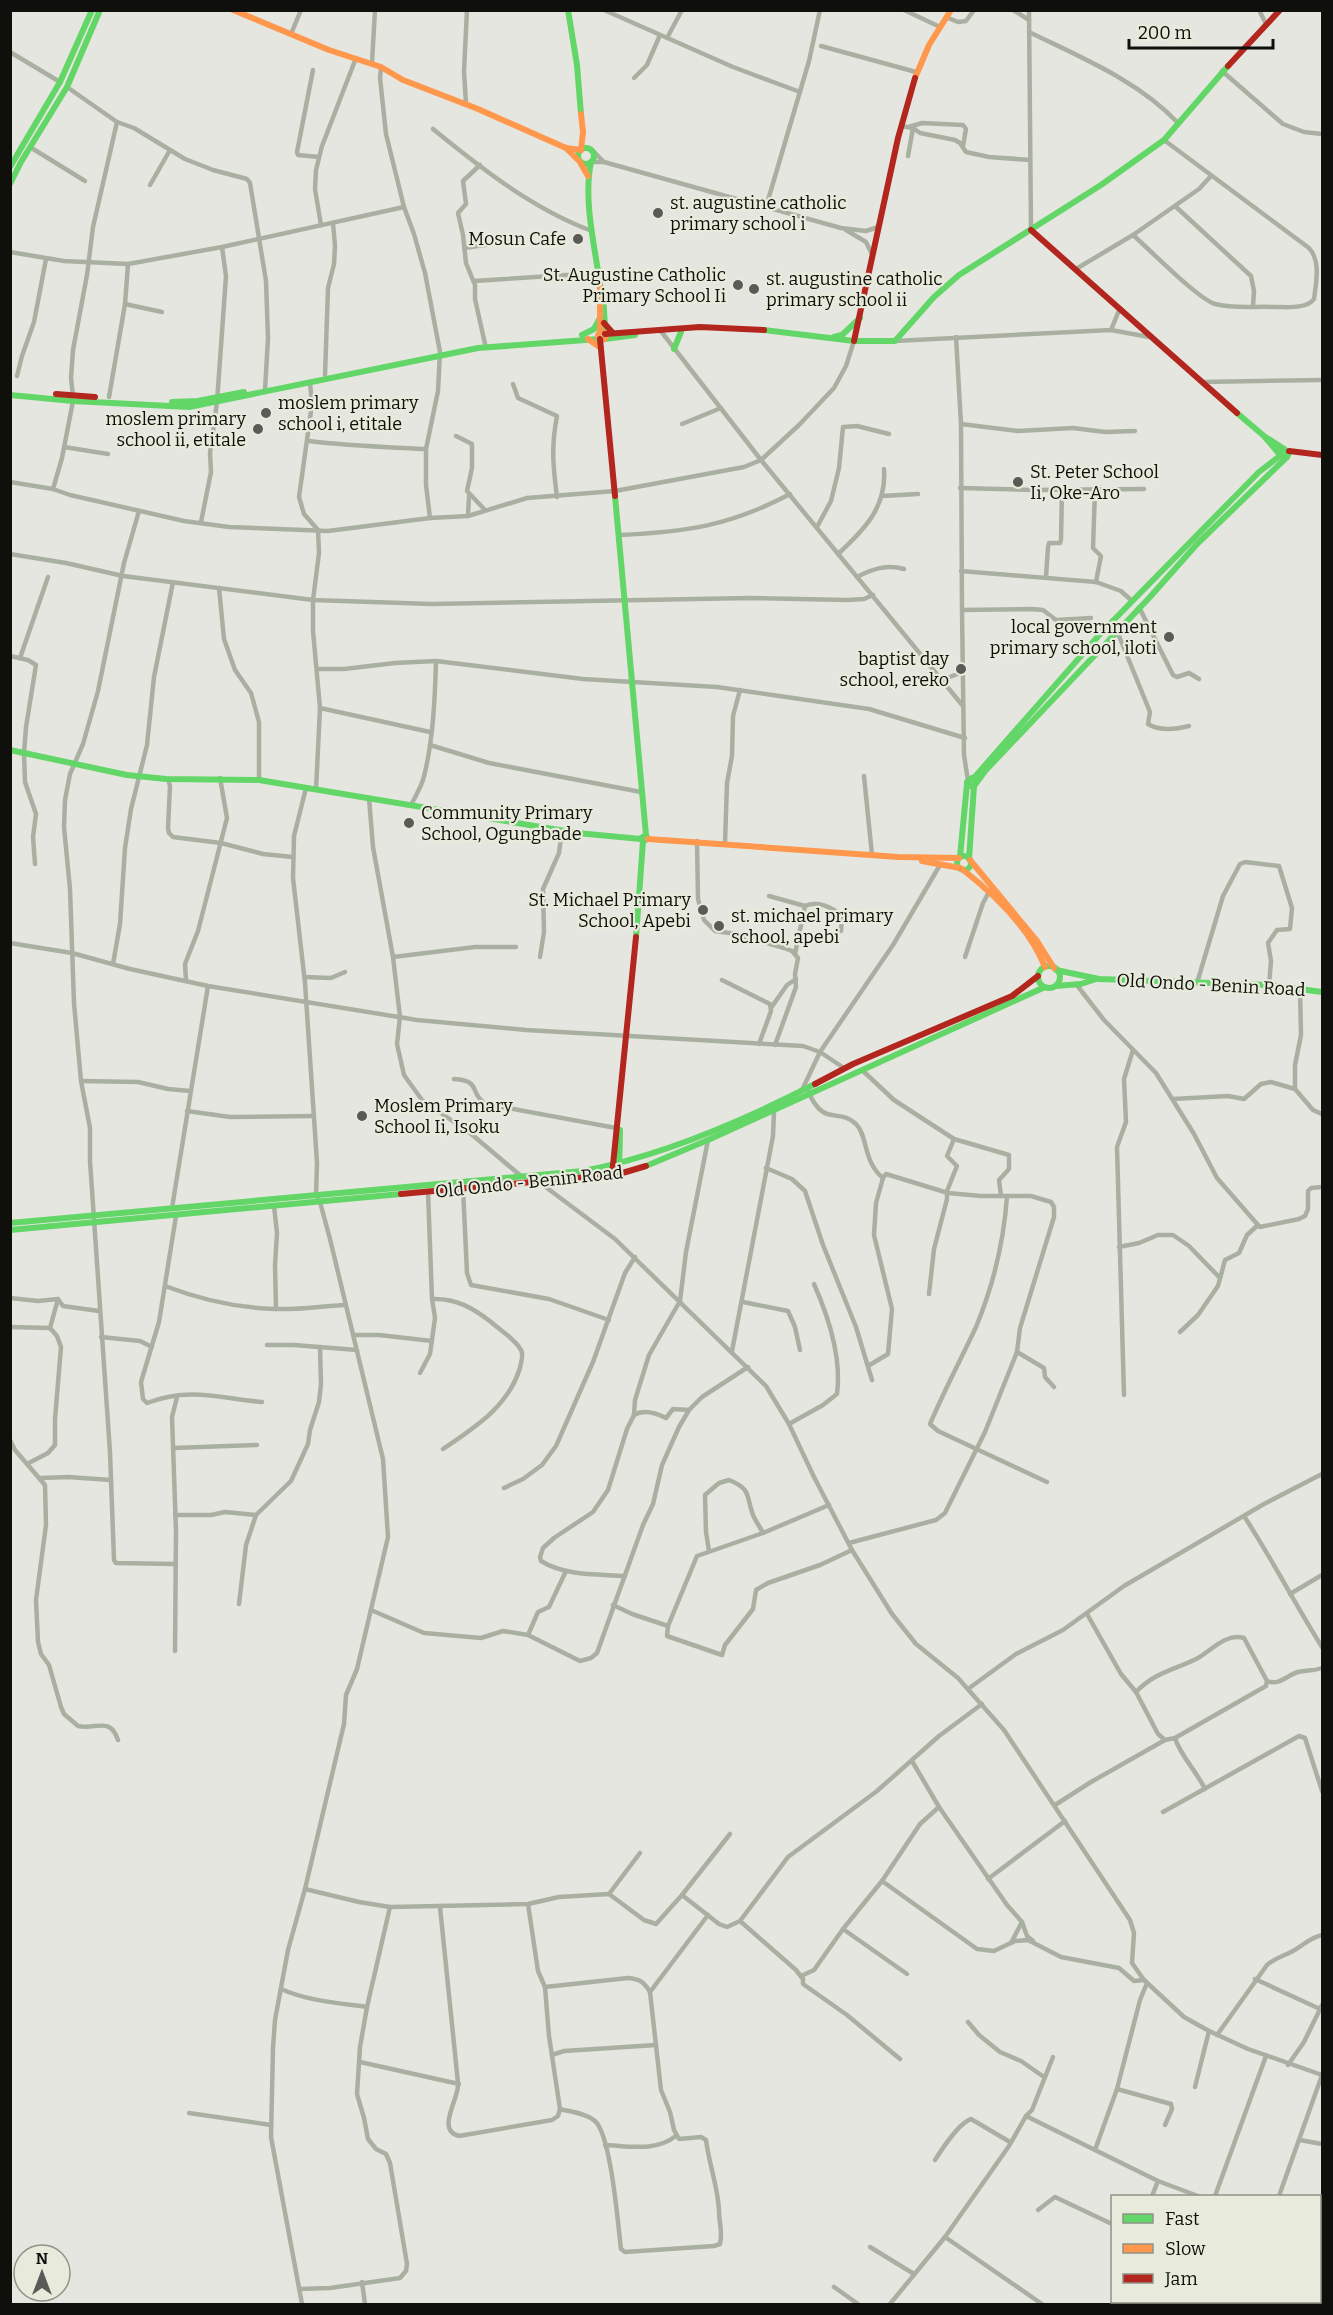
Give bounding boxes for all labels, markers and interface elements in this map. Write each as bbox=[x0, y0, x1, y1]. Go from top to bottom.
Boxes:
scale bar bbox=[1129, 12, 1273, 50]
text: 200 m bbox=[1138, 22, 1192, 44]
place label: st. augustine catholic primary school i bbox=[670, 192, 846, 235]
marker: st. augustine catholic primary school i bbox=[651, 206, 665, 220]
place label: Mosun Cafe bbox=[468, 228, 566, 250]
marker: Mosun Cafe bbox=[571, 232, 585, 246]
place label: St. Augustine Catholic Primary School Ii bbox=[543, 264, 726, 307]
place label: st. augustine catholic primary school ii bbox=[766, 268, 942, 311]
marker: St. Augustine Catholic Primary School Ii bbox=[731, 278, 745, 292]
marker: st. augustine catholic primary school ii bbox=[747, 282, 761, 296]
place label: moslem primary school i, etitale bbox=[278, 392, 419, 435]
marker: moslem primary school i, etitale bbox=[259, 406, 273, 420]
place label: moslem primary school ii, etitale bbox=[106, 408, 246, 451]
marker: moslem primary school ii, etitale bbox=[251, 422, 265, 436]
place label: St. Peter School Ii, Oke-Aro bbox=[1030, 461, 1159, 504]
marker: St. Peter School Ii, Oke-Aro bbox=[1011, 475, 1025, 489]
place label: local government primary school, iloti bbox=[990, 616, 1157, 659]
marker: local government primary school, iloti bbox=[1162, 630, 1176, 644]
place label: baptist day school, ereko bbox=[840, 648, 949, 691]
marker: baptist day school, ereko bbox=[954, 662, 968, 676]
place label: Community Primary School, Ogungbade bbox=[421, 802, 593, 845]
marker: Community Primary School, Ogungbade bbox=[402, 816, 416, 830]
place label: St. Michael Primary School, Apebi bbox=[528, 889, 691, 932]
marker: St. Michael Primary School, Apebi bbox=[696, 903, 710, 917]
place label: st. michael primary school, apebi bbox=[731, 905, 894, 948]
marker: st. michael primary school, apebi bbox=[712, 919, 726, 933]
street label: Old Ondo - Benin Road bbox=[1116, 969, 1306, 1001]
place label: Moslem Primary School Ii, Isoku bbox=[374, 1095, 513, 1138]
marker: Moslem Primary School Ii, Isoku bbox=[355, 1109, 369, 1123]
street label: Old Ondo - Benin Road bbox=[434, 1161, 624, 1203]
legend bbox=[1111, 2195, 1321, 2303]
text: Fast bbox=[1165, 2208, 1200, 2230]
text: Slow bbox=[1165, 2238, 1206, 2260]
north arrow bbox=[12, 2243, 72, 2303]
text: N bbox=[36, 2249, 48, 2268]
text: Jam bbox=[1164, 2268, 1198, 2290]

